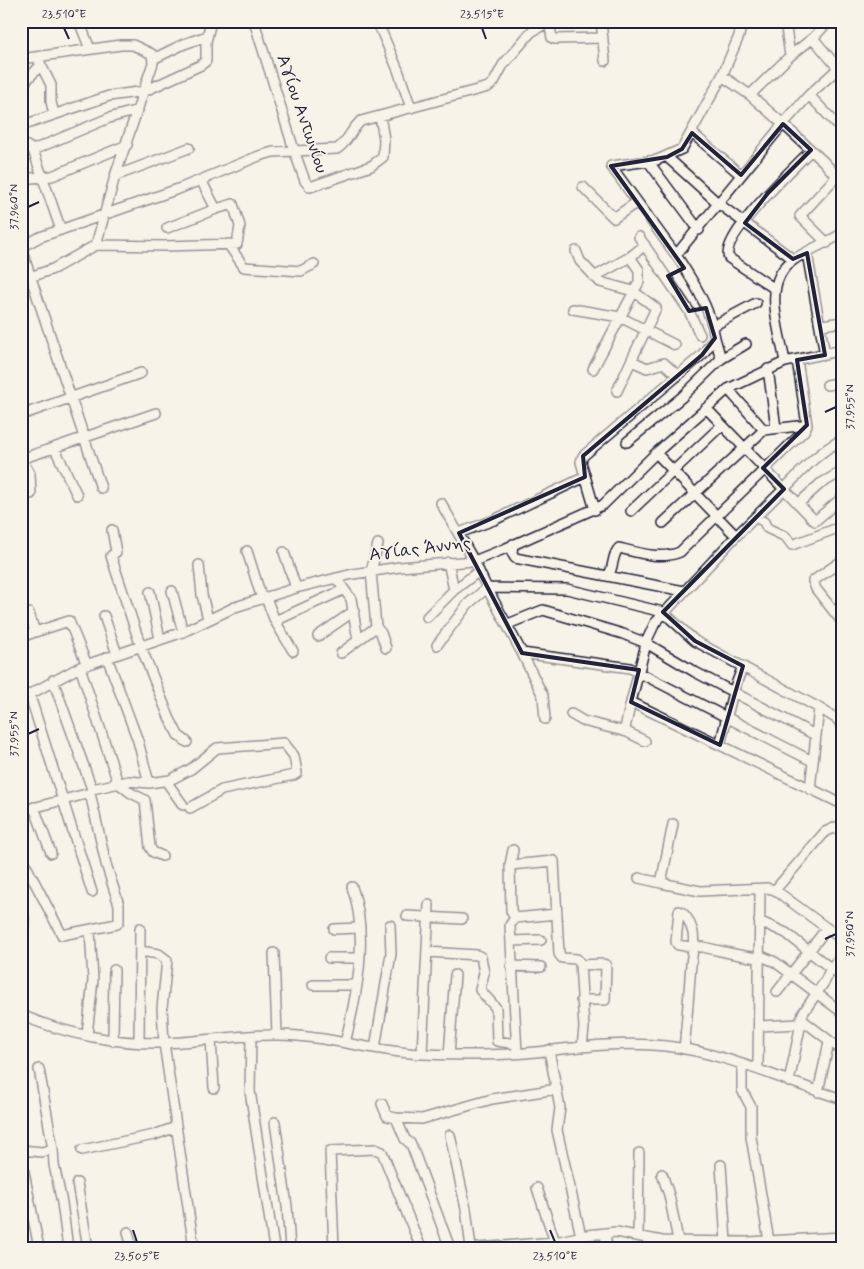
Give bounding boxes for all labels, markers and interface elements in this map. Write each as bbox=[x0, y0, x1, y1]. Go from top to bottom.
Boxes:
text: 23.510°E bbox=[42, 7, 86, 23]
text: 23.515°E bbox=[460, 7, 504, 23]
street label: Αγίου Αντωνίου bbox=[270, 52, 334, 176]
text: 37.960°N bbox=[7, 184, 23, 230]
text: 37.955°N bbox=[843, 384, 859, 430]
street label: Αγίας Άννης bbox=[368, 531, 472, 567]
text: 37.955°N bbox=[7, 711, 23, 757]
text: 37.950°N bbox=[843, 911, 859, 957]
text: 23.505°E bbox=[114, 1249, 160, 1265]
text: 23.510°E bbox=[533, 1249, 577, 1265]

